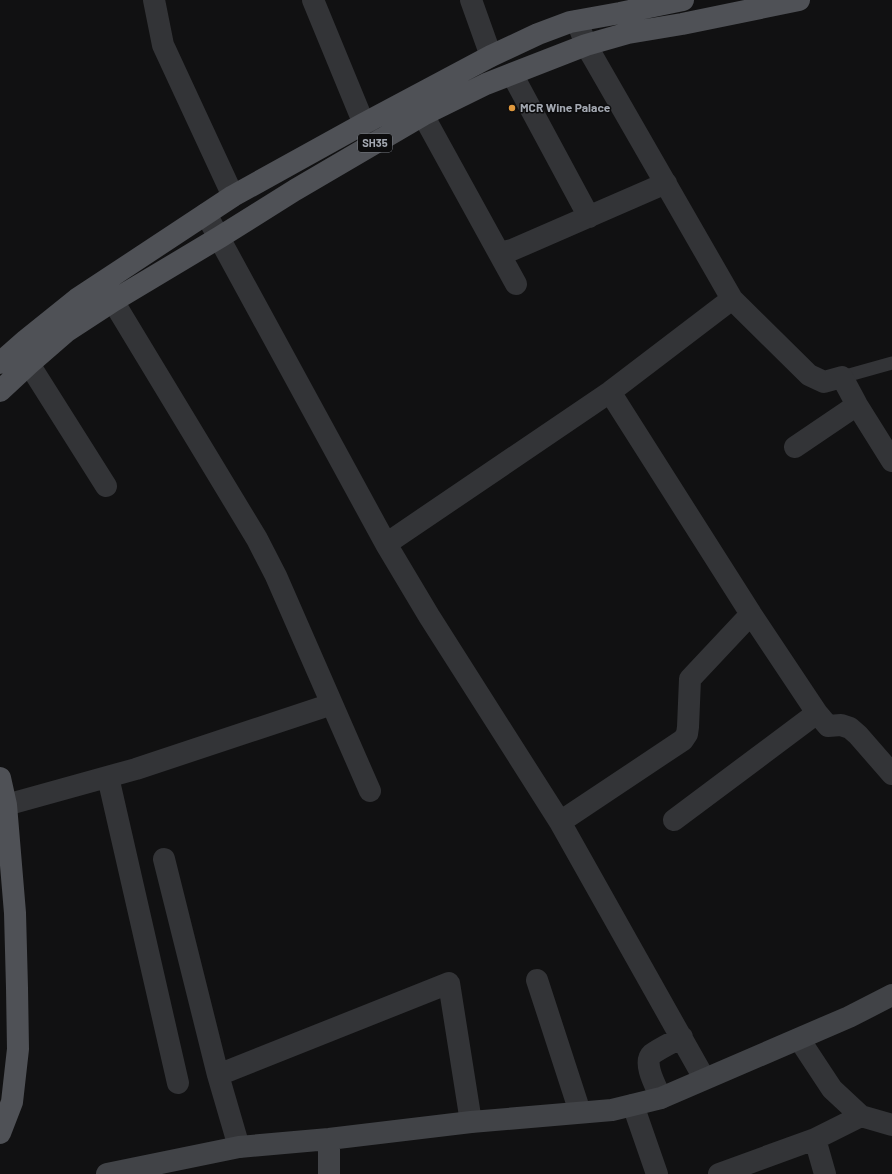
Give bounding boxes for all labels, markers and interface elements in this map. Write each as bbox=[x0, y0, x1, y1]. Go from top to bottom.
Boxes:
place label: MCR Wine Palace bbox=[520, 100, 611, 114]
marker: MCR Wine Palace bbox=[507, 103, 517, 113]
road number: SH35 bbox=[358, 134, 392, 152]

